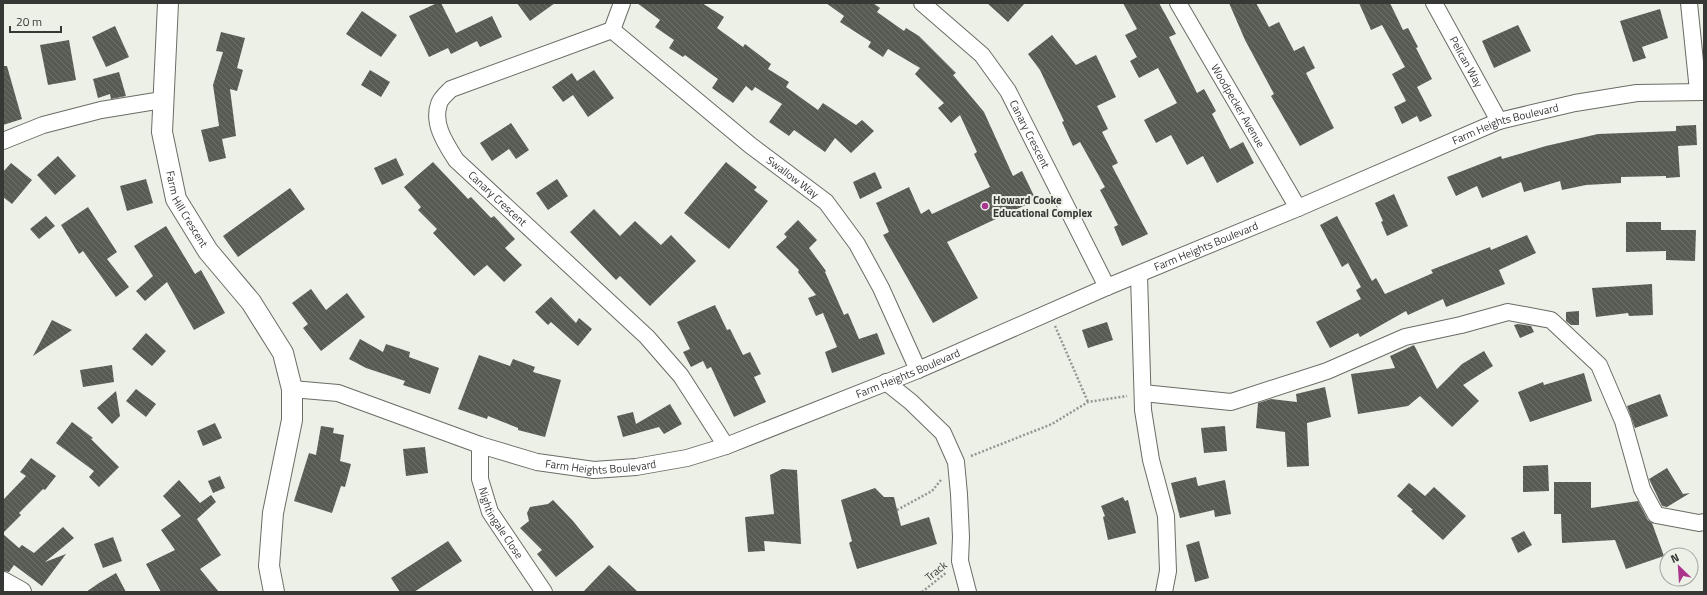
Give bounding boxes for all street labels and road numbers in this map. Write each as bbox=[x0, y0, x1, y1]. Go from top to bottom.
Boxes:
street label: Pelican Way bbox=[1446, 33, 1487, 91]
street label: Woodpecker Avenue bbox=[1207, 61, 1269, 151]
street label: Canary Crescent bbox=[1006, 97, 1054, 171]
street label: Farm Heights Boulevard bbox=[1450, 99, 1560, 148]
street label: Swallow Way bbox=[763, 152, 823, 202]
street label: Canary Crescent bbox=[465, 167, 531, 230]
street label: Farm Hill Crescent bbox=[162, 169, 212, 251]
street label: Farm Heights Boulevard bbox=[1151, 217, 1261, 275]
street label: Farm Heights Boulevard bbox=[853, 344, 963, 402]
street label: Farm Heights Boulevard bbox=[544, 455, 657, 478]
street label: Nightingale Close bbox=[475, 485, 527, 562]
street label: Track bbox=[922, 557, 951, 585]

